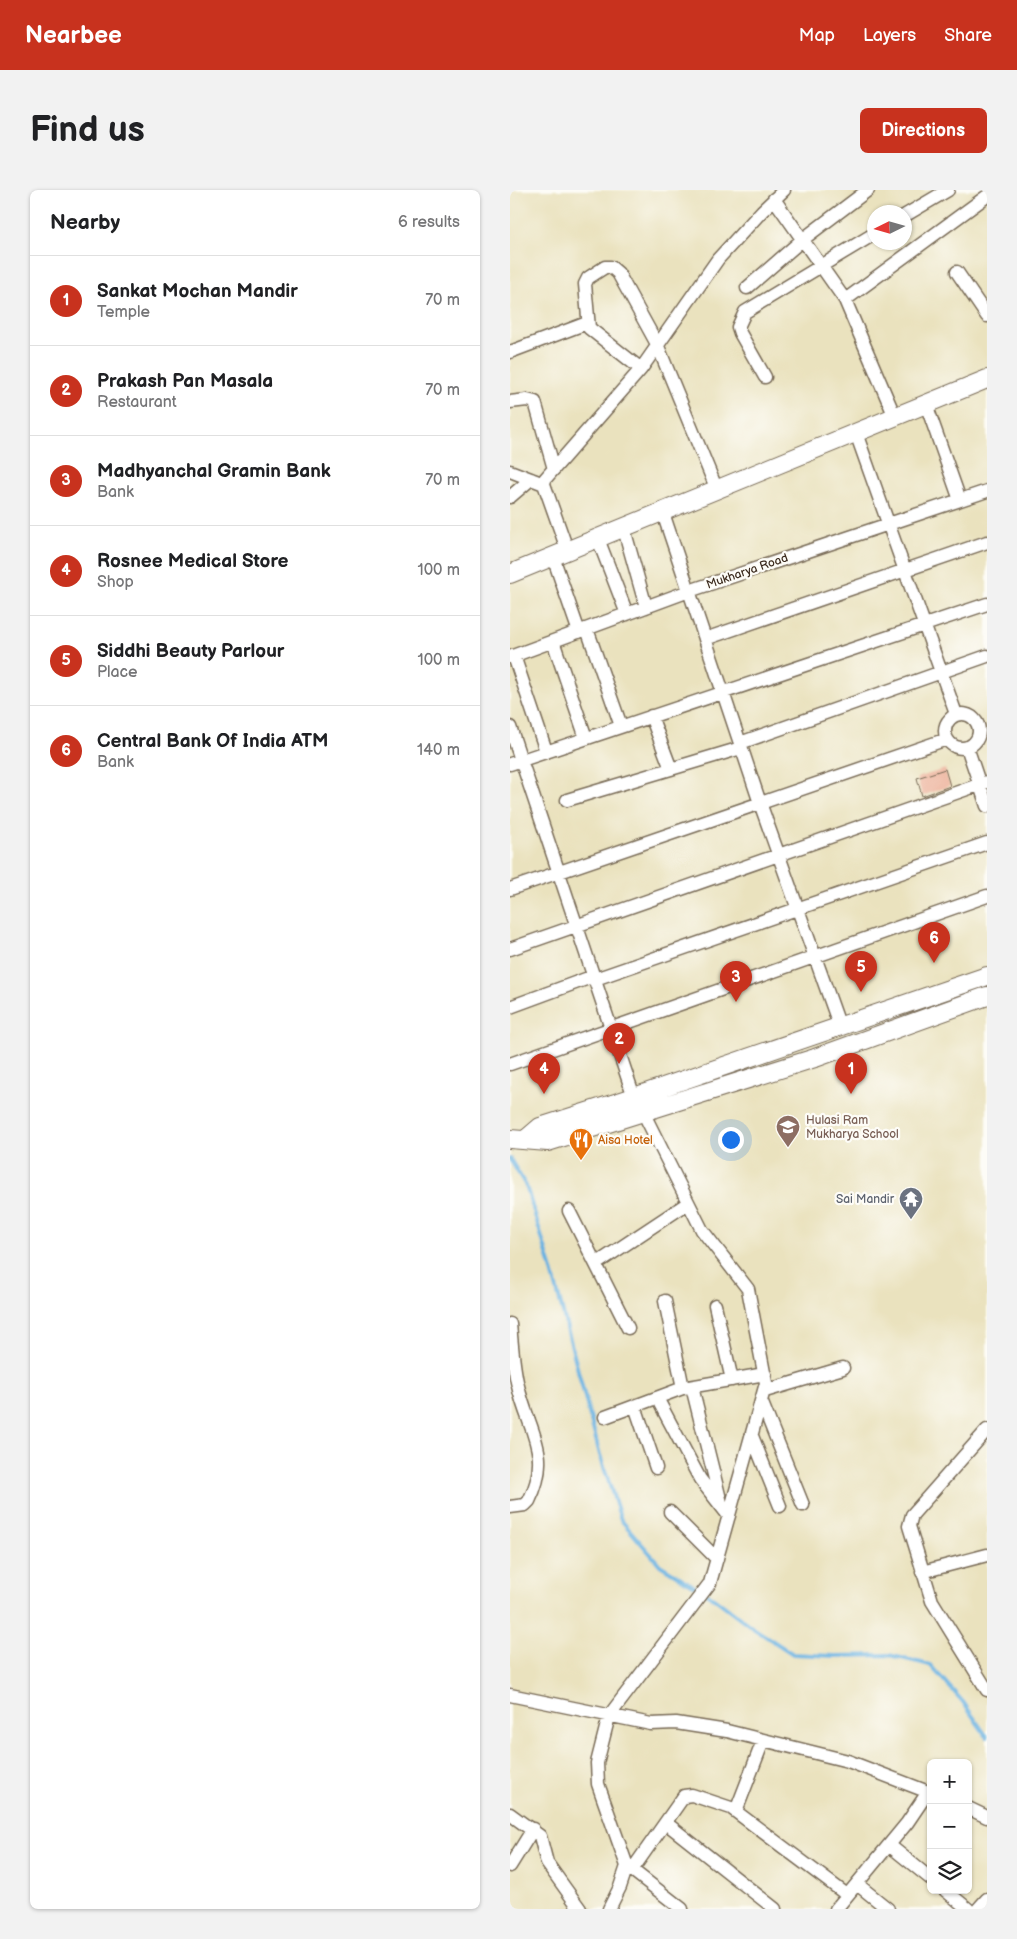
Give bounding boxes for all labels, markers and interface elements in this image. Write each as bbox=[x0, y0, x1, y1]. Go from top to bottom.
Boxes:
text: Nearbee bbox=[25, 21, 122, 50]
text: Map bbox=[799, 25, 835, 46]
text: Layers bbox=[863, 25, 916, 46]
text: Share bbox=[944, 25, 992, 46]
button: Directions bbox=[860, 108, 987, 153]
text: Find us bbox=[30, 109, 145, 152]
north arrow bbox=[867, 205, 912, 250]
text: Nearby bbox=[50, 210, 120, 235]
text: 6 results bbox=[398, 213, 460, 232]
text: Sankat Mochan Mandir bbox=[97, 280, 298, 303]
text: 1 bbox=[63, 291, 69, 310]
text: 70 m bbox=[425, 291, 460, 310]
text: Temple bbox=[97, 303, 150, 322]
text: Prakash Pan Masala bbox=[97, 370, 273, 393]
text: 2 bbox=[61, 381, 71, 400]
text: 70 m bbox=[425, 381, 460, 400]
text: Restaurant bbox=[97, 393, 177, 412]
text: Madhyanchal Gramin Bank bbox=[97, 460, 331, 483]
text: 3 bbox=[61, 471, 71, 490]
text: 70 m bbox=[425, 471, 460, 490]
text: Bank bbox=[97, 483, 134, 502]
text: Rosnee Medical Store bbox=[97, 550, 289, 573]
street label: Mukharya Road bbox=[704, 550, 790, 592]
text: 4 bbox=[61, 561, 71, 580]
text: 100 m bbox=[417, 561, 460, 580]
text: Shop bbox=[97, 573, 134, 592]
text: Siddhi Beauty Parlour bbox=[97, 640, 284, 663]
text: 5 bbox=[61, 651, 71, 670]
text: 100 m bbox=[417, 651, 460, 670]
text: Place bbox=[97, 663, 138, 682]
text: Central Bank Of India ATM bbox=[97, 730, 328, 753]
text: 6 bbox=[61, 741, 71, 760]
text: 140 m bbox=[417, 741, 460, 760]
text: Bank bbox=[97, 753, 134, 772]
pin: 6 bbox=[918, 922, 950, 963]
pin: 5 bbox=[845, 951, 877, 992]
pin: 3 bbox=[720, 961, 752, 1002]
pin: 2 bbox=[603, 1023, 635, 1064]
pin: 4 bbox=[528, 1053, 560, 1094]
pin: 1 bbox=[835, 1053, 867, 1094]
place label: Hulasi Ram Mukharya School bbox=[806, 1113, 899, 1142]
school or university icon: Hulasi Ram Mukharya School bbox=[775, 1114, 801, 1148]
restaurant icon: Aisa Hotel bbox=[568, 1127, 594, 1161]
your location bbox=[718, 1127, 744, 1153]
place label: Aisa Hotel bbox=[598, 1133, 653, 1148]
temple icon: Sai Mandir bbox=[898, 1186, 924, 1220]
place label: Sai Mandir bbox=[836, 1192, 895, 1207]
map controls bbox=[927, 1759, 972, 1894]
button: + bbox=[927, 1759, 972, 1804]
button: − bbox=[927, 1804, 972, 1849]
button: layers bbox=[927, 1849, 972, 1894]

